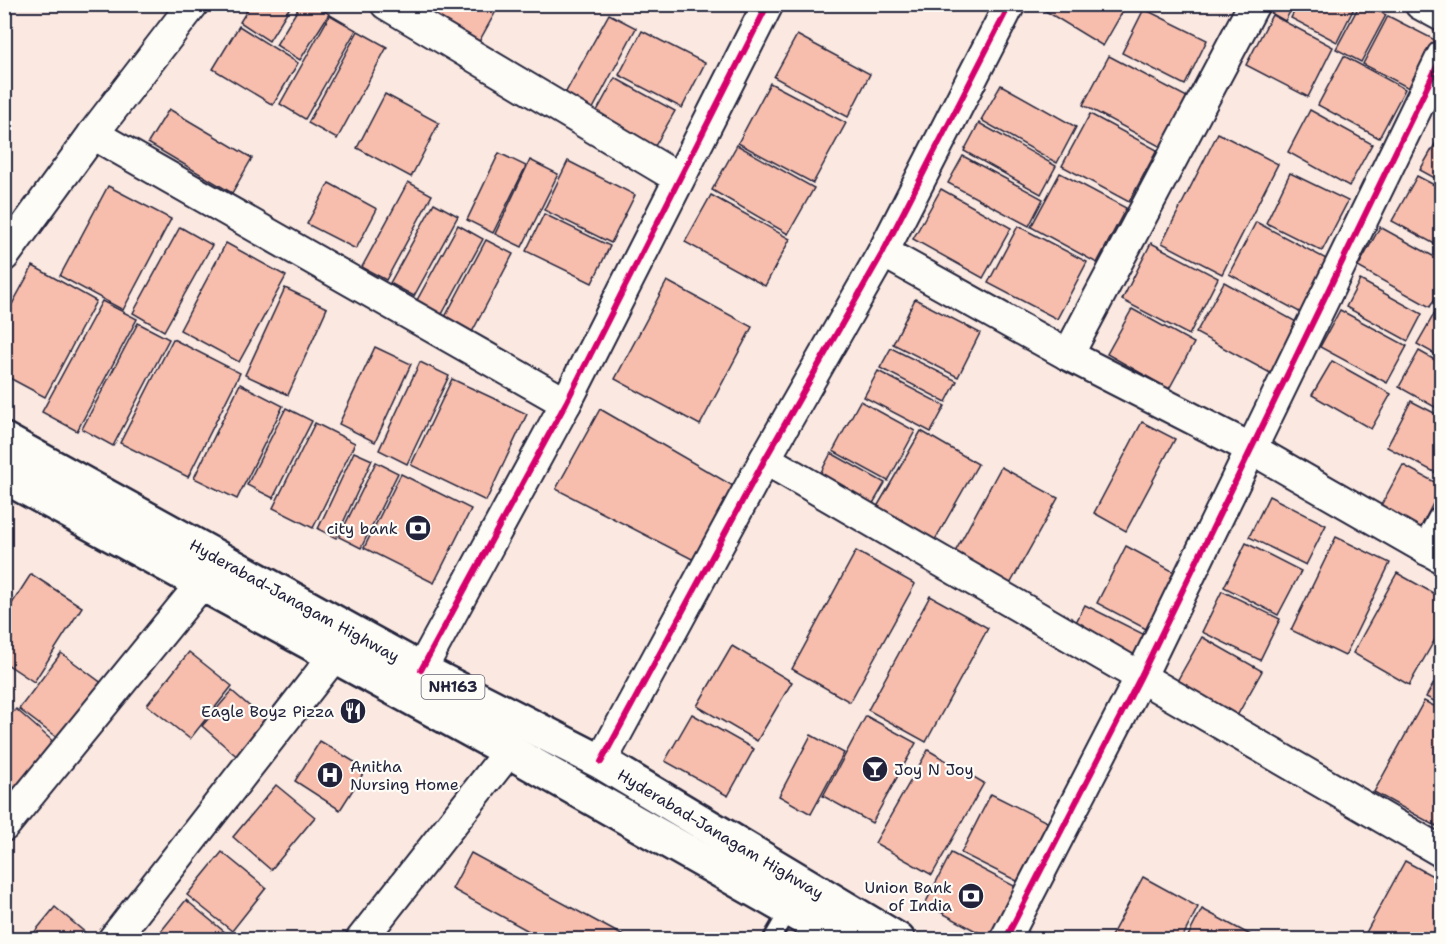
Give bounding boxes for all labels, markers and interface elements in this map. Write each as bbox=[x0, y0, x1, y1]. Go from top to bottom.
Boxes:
bank icon: city bank bbox=[403, 513, 433, 543]
place label: city bank bbox=[326, 518, 398, 539]
street label: Hyderabad-Janagam Highway bbox=[186, 534, 403, 667]
road number: NH163 bbox=[422, 675, 484, 699]
restaurant icon: Eagle Boyz Pizza bbox=[338, 696, 368, 726]
place label: Eagle Boyz Pizza bbox=[201, 701, 334, 722]
bar icon: Joy N Joy bbox=[860, 754, 890, 784]
place label: Anitha Nursing Home bbox=[350, 756, 459, 795]
place label: Joy N Joy bbox=[894, 759, 974, 780]
hospital icon: Anitha Nursing Home bbox=[315, 760, 345, 790]
street label: Hyderabad-Janagam Highway bbox=[613, 764, 828, 904]
place label: Union Bank of India bbox=[864, 877, 952, 916]
bank icon: Union Bank of India bbox=[956, 881, 986, 911]

